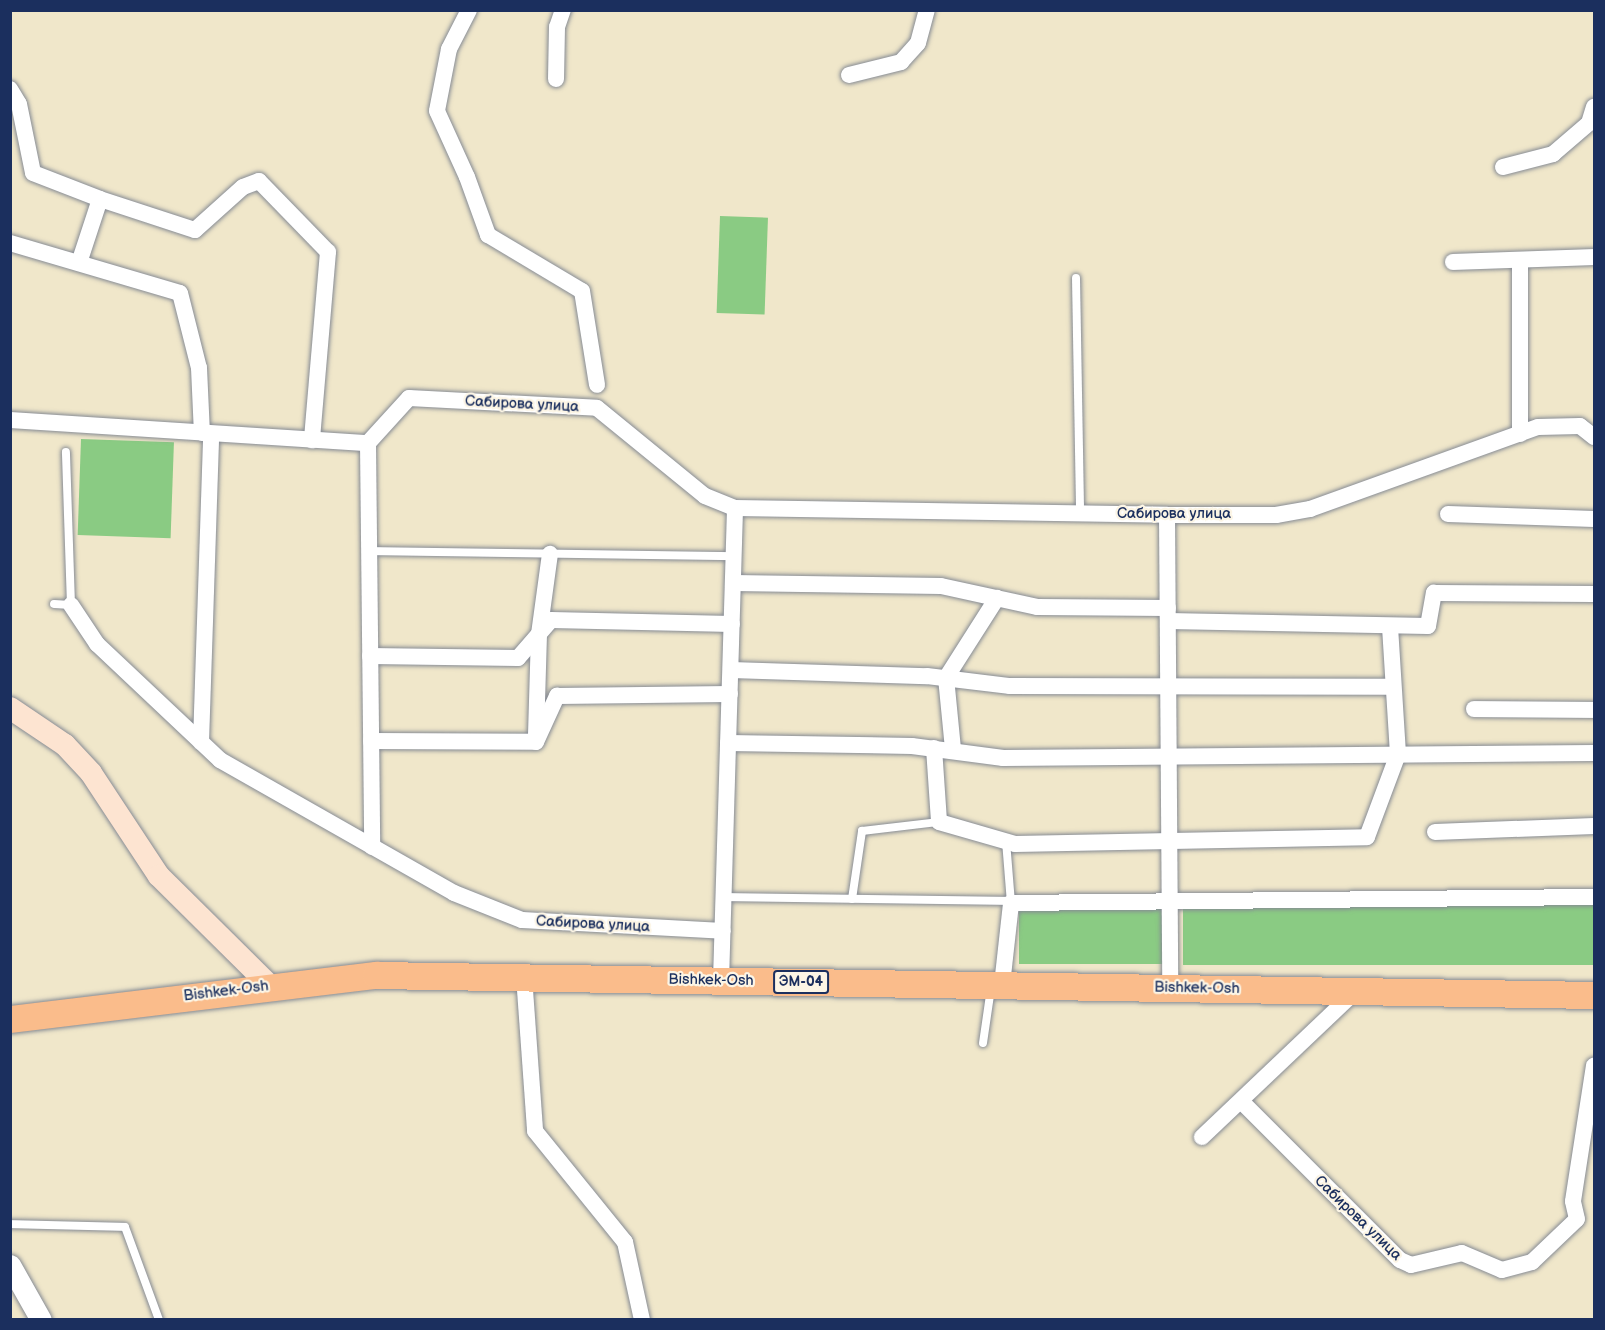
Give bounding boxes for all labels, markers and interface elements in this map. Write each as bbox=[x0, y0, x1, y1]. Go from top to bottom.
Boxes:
street label: Сабирова улица bbox=[465, 392, 579, 416]
street label: Сабирова улица bbox=[1117, 505, 1231, 523]
street label: Сабирова улица bbox=[536, 912, 650, 936]
street label: Bishkek-Osh bbox=[668, 970, 754, 990]
road number: ЭМ-04 bbox=[772, 971, 830, 993]
street label: Bishkek-Osh bbox=[182, 977, 270, 1005]
street label: Bishkek-Osh bbox=[1154, 978, 1240, 998]
street label: Сабирова улица bbox=[1311, 1172, 1405, 1264]

